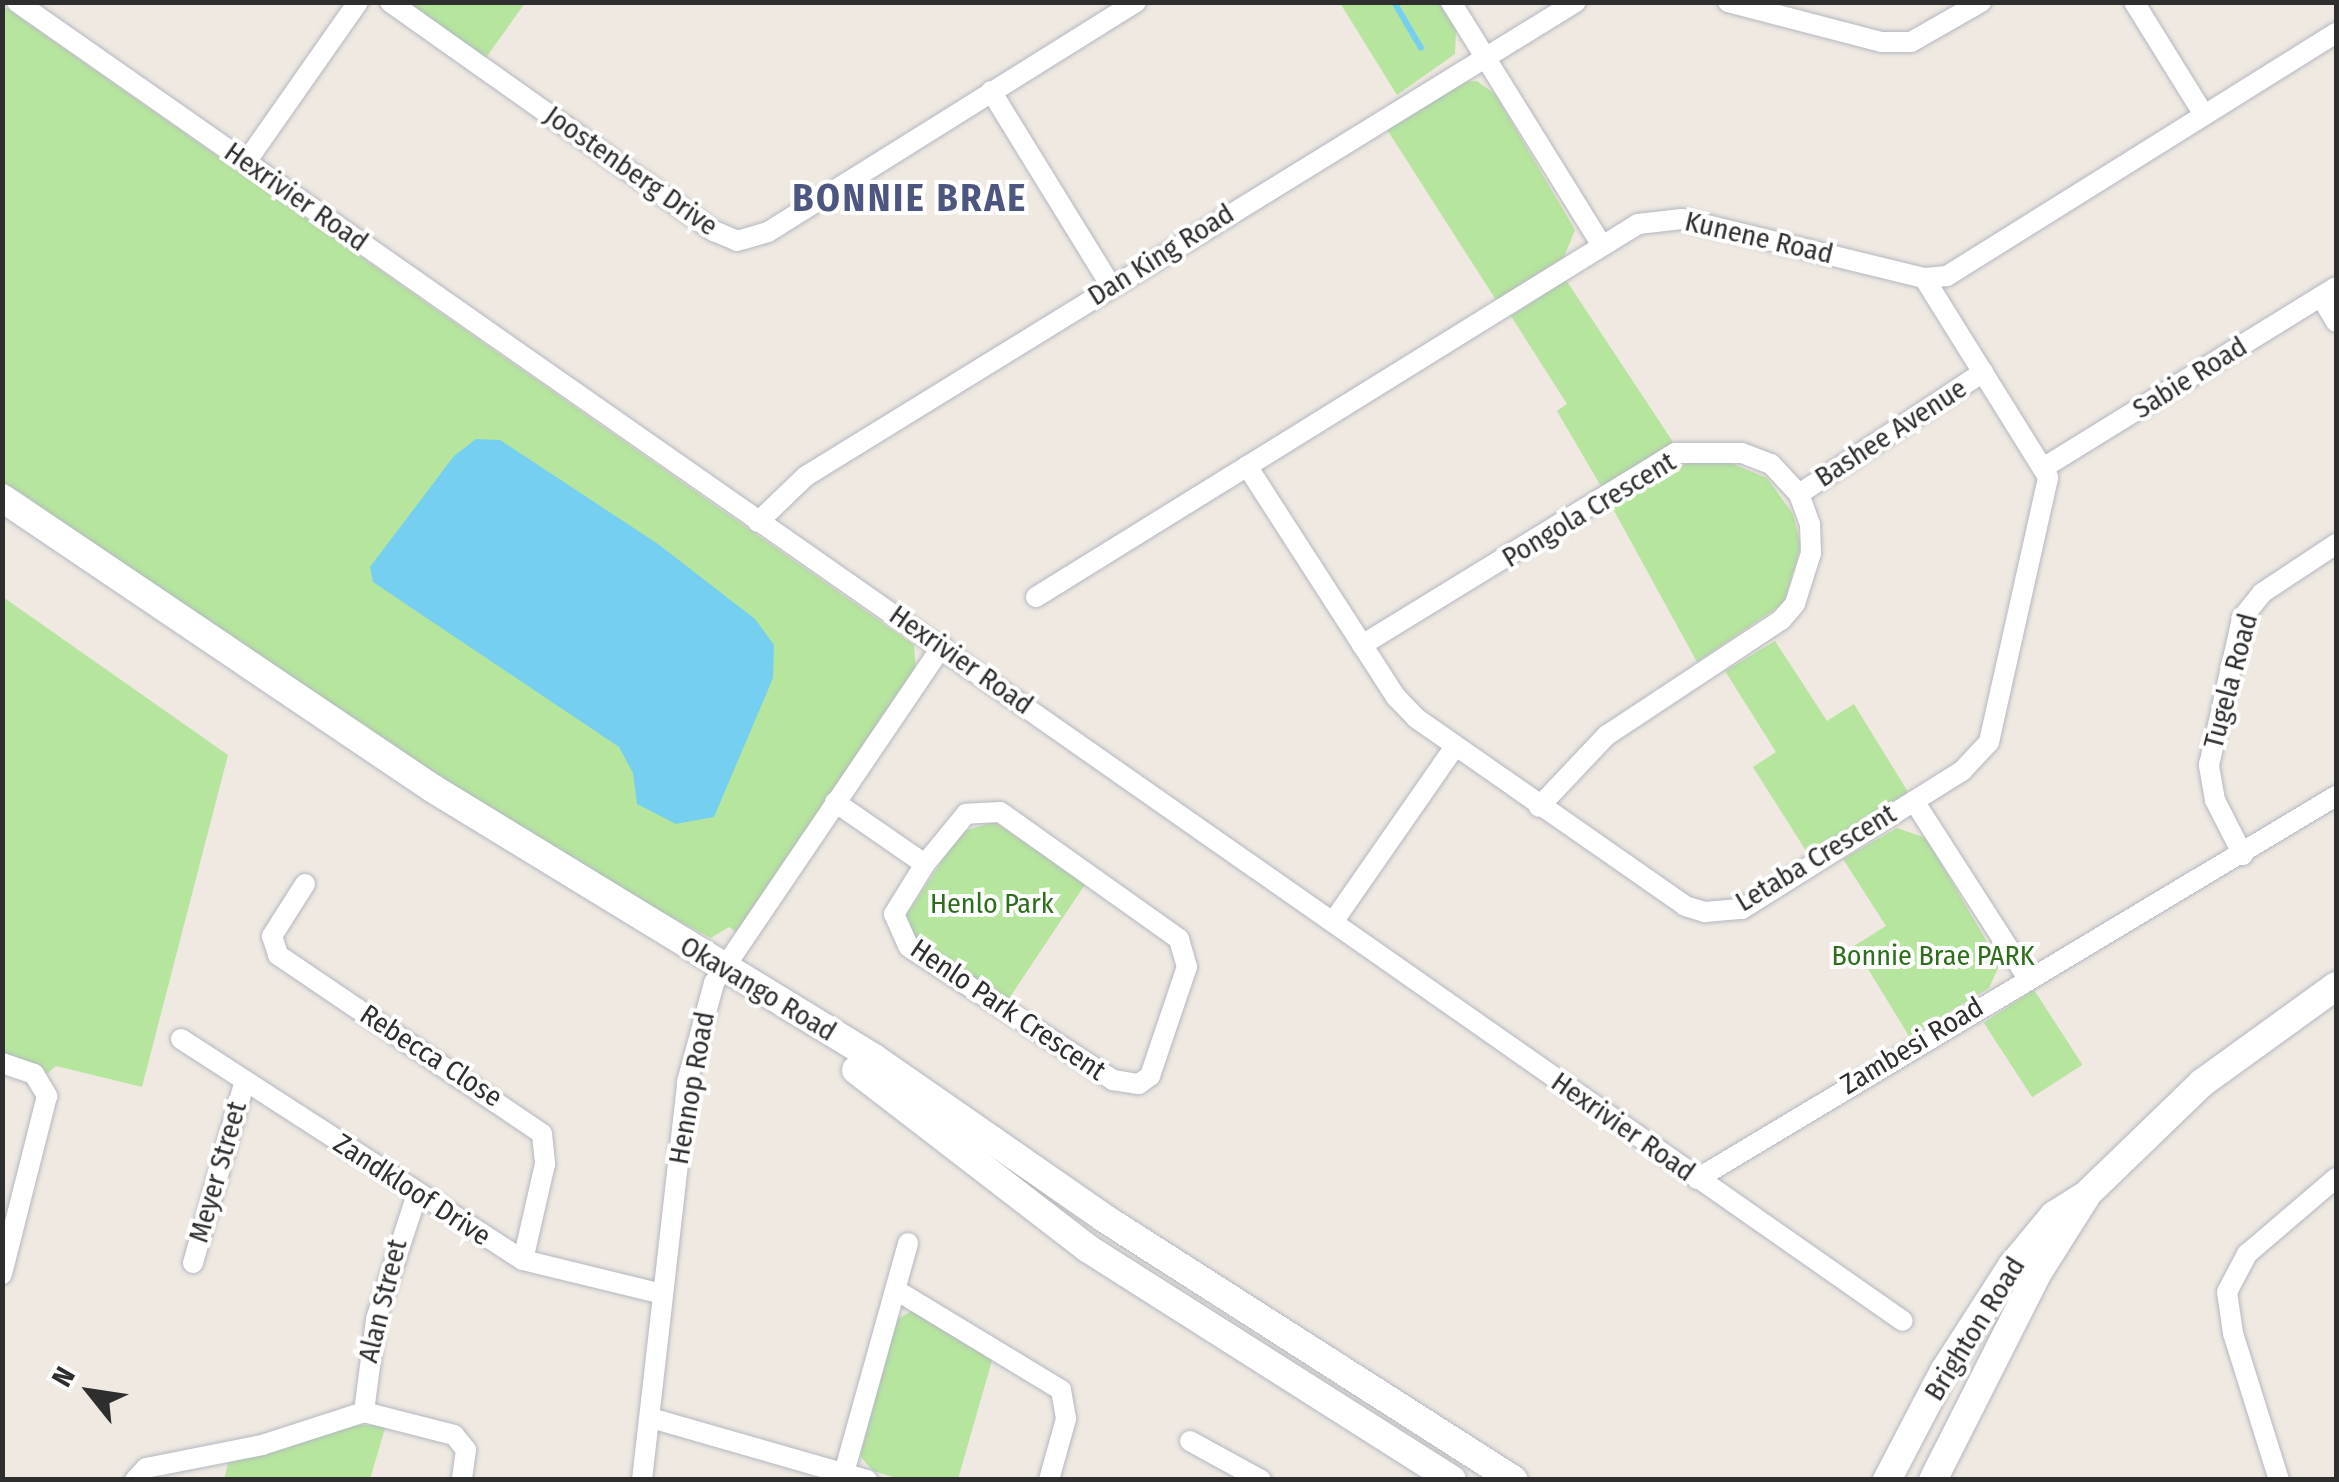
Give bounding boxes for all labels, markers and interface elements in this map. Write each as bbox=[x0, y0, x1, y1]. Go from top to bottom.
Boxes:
street label: Joostenberg Drive bbox=[538, 99, 724, 243]
street label: Hexrivier Road bbox=[218, 135, 374, 259]
district label: BONNIE BRAE bbox=[792, 176, 1028, 222]
street label: Dan King Road bbox=[1082, 197, 1240, 313]
street label: Kunene Road bbox=[1682, 205, 1836, 271]
street label: Sabie Road bbox=[2127, 330, 2253, 426]
street label: Bashee Avenue bbox=[1809, 372, 1973, 494]
street label: Pongola Crescent bbox=[1496, 445, 1682, 575]
street label: Hexrivier Road bbox=[883, 598, 1039, 722]
street label: Tugela Road bbox=[2197, 610, 2265, 752]
street label: Letaba Crescent bbox=[1730, 797, 1902, 919]
park label: Henlo Park bbox=[930, 887, 1054, 921]
street label: Okavango Road bbox=[674, 929, 842, 1049]
street label: Henlo Park Crescent bbox=[904, 932, 1112, 1088]
park label: Bonnie Brae PARK bbox=[1831, 939, 2035, 973]
street label: Zambesi Road bbox=[1835, 990, 1989, 1102]
street label: Rebecca Close bbox=[354, 998, 508, 1114]
street label: Hennop Road bbox=[662, 1009, 722, 1167]
street label: Hexrivier Road bbox=[1545, 1065, 1701, 1189]
street label: Meyer Street bbox=[182, 1098, 254, 1246]
street label: Zandkloof Drive bbox=[327, 1127, 497, 1253]
street label: Alan Street bbox=[351, 1236, 415, 1366]
street label: Brighton Road bbox=[1918, 1251, 2032, 1407]
north arrow bbox=[40, 1342, 140, 1442]
text: N bbox=[45, 1361, 82, 1392]

